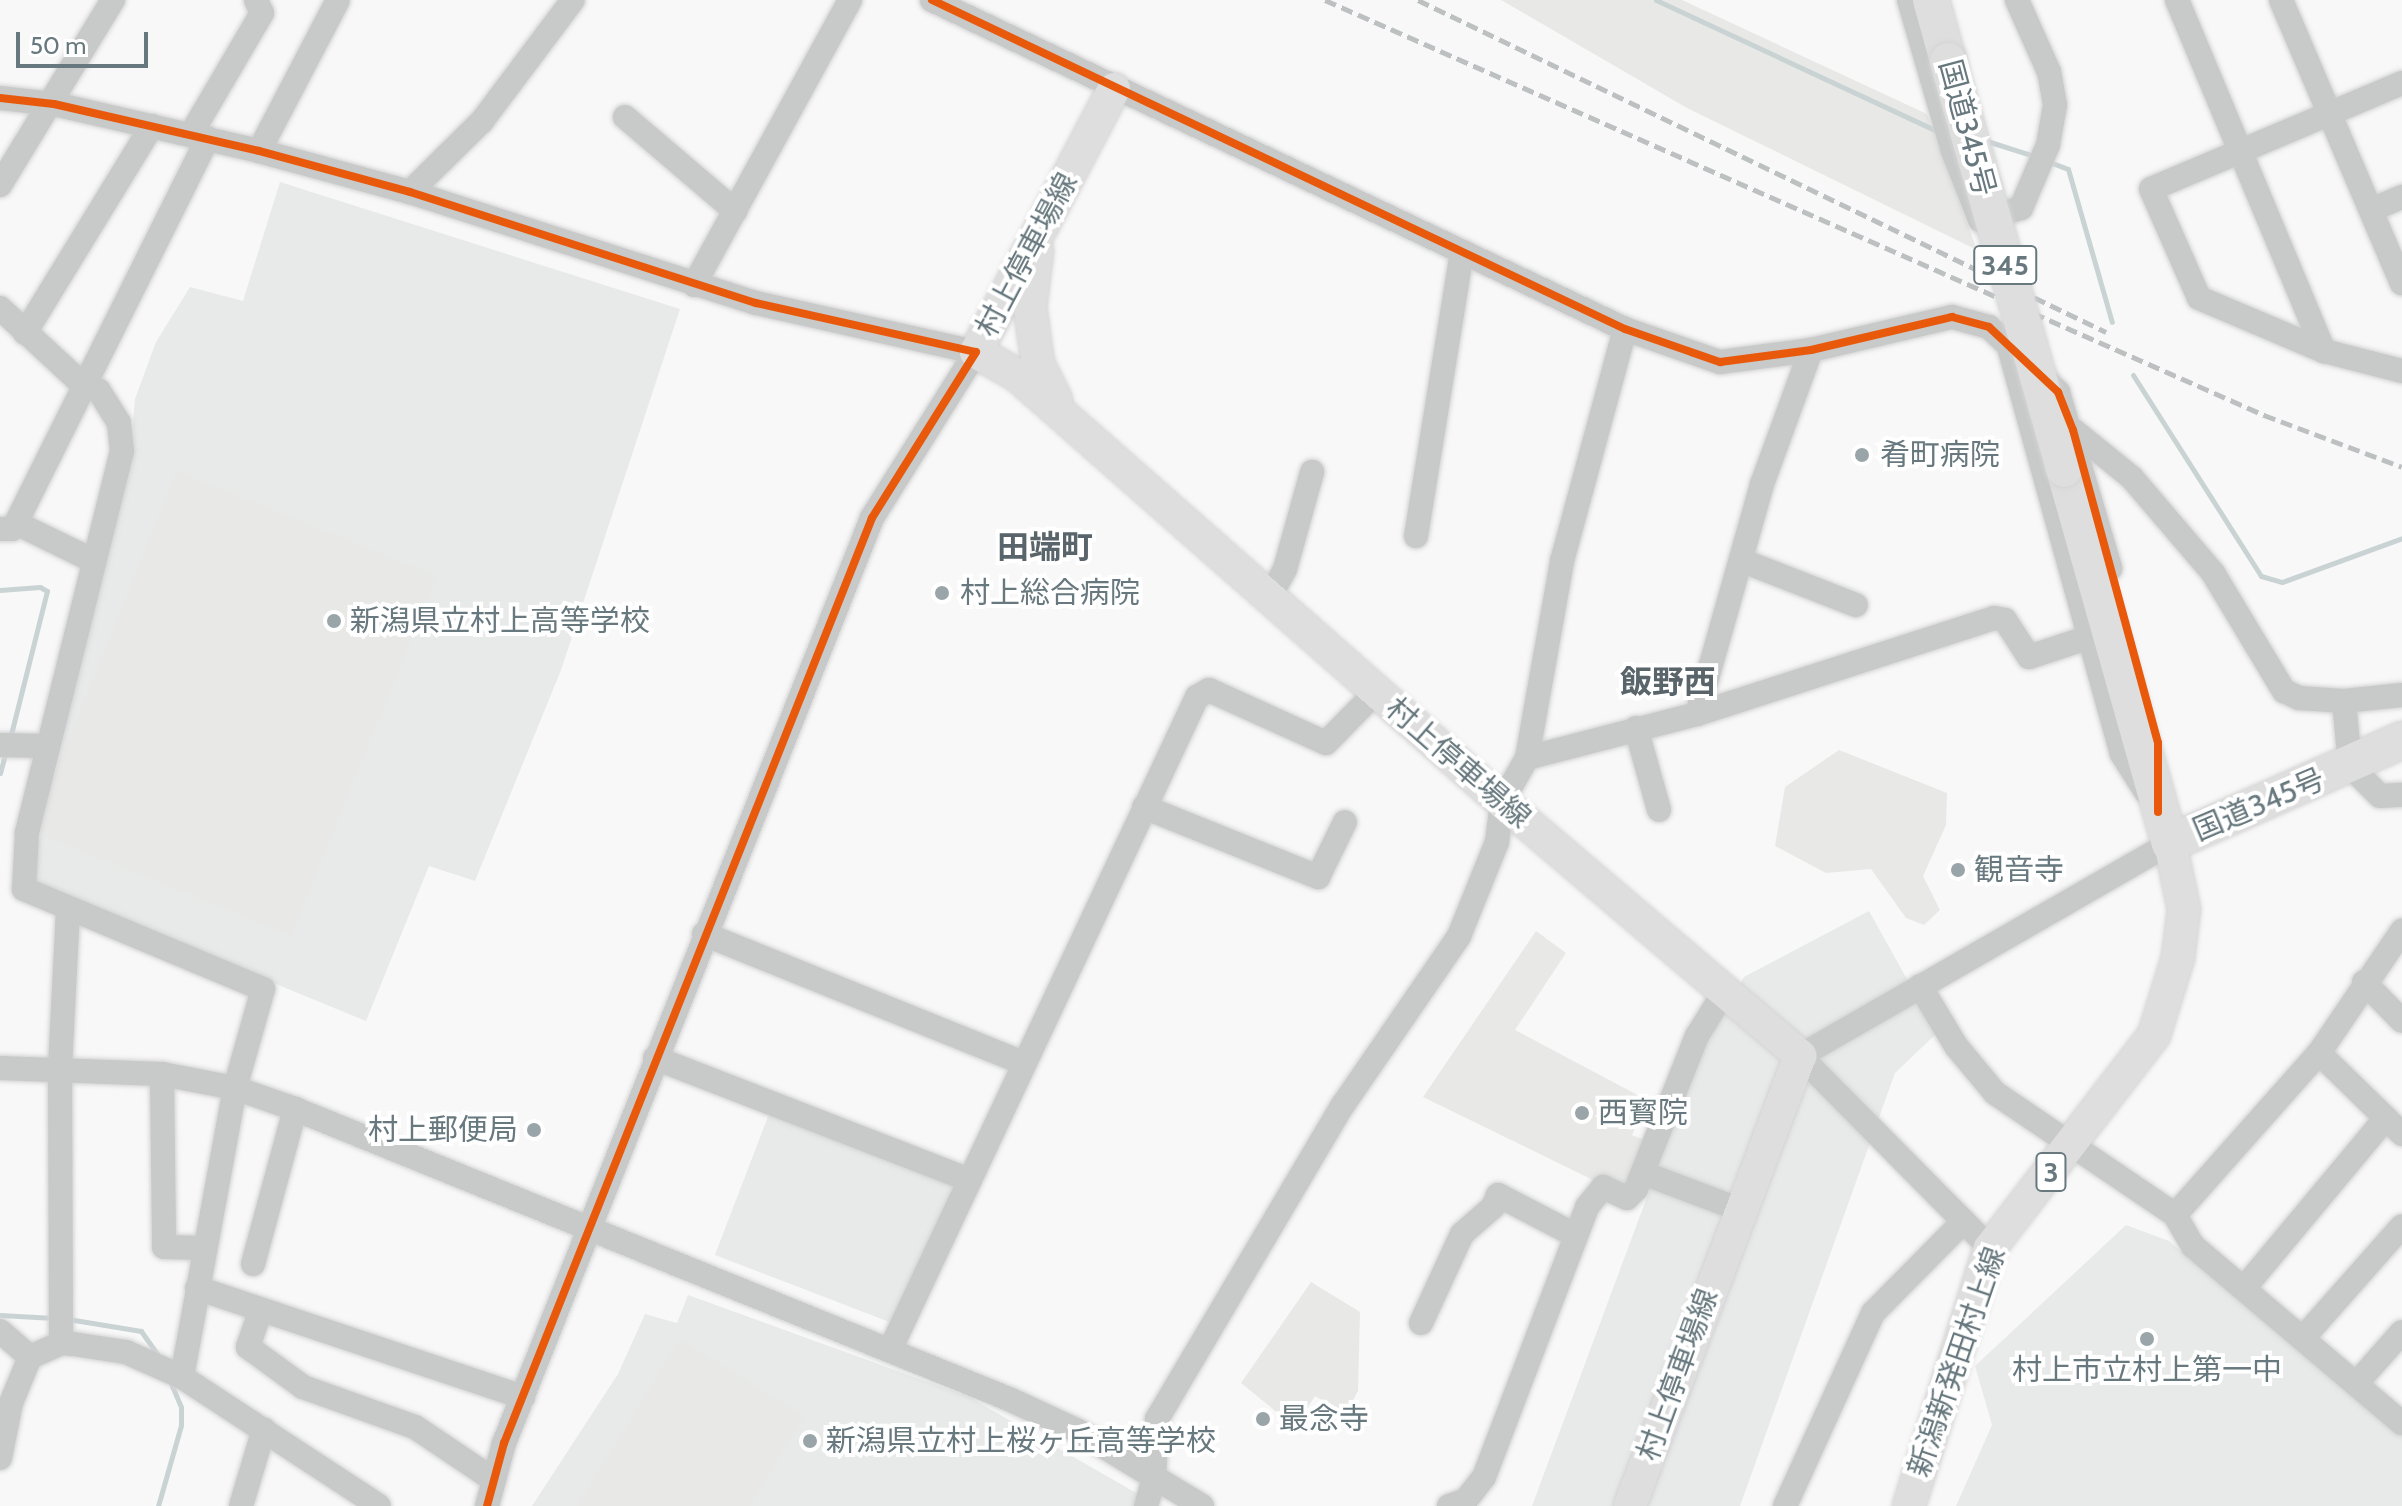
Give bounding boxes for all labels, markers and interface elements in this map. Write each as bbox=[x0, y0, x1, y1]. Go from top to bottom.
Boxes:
scale bar bbox=[20, 16, 152, 66]
text: 50 m bbox=[30, 31, 86, 60]
street label: 国道345号 bbox=[1932, 56, 2002, 200]
street label: 村上停車場線 bbox=[969, 167, 1085, 343]
road number: 345 bbox=[1973, 241, 2037, 289]
place label: 肴町病院 bbox=[1880, 437, 2000, 473]
marker: 肴町病院 bbox=[1851, 444, 1873, 466]
district label: 田端町 bbox=[997, 528, 1093, 566]
place label: 村上総合病院 bbox=[960, 575, 1140, 611]
marker: 村上総合病院 bbox=[931, 582, 953, 604]
place label: 新潟県立村上高等学校 bbox=[350, 603, 650, 639]
marker: 新潟県立村上高等学校 bbox=[325, 612, 343, 630]
district label: 飯野西 bbox=[1620, 663, 1716, 701]
street label: 村上停車場線 bbox=[1378, 690, 1538, 836]
street label: 国道345号 bbox=[2188, 761, 2330, 849]
place label: 観音寺 bbox=[1974, 852, 2064, 888]
marker: 観音寺 bbox=[1949, 861, 1967, 879]
place label: 西寳院 bbox=[1598, 1095, 1688, 1131]
marker: 西寳院 bbox=[1573, 1104, 1591, 1122]
place label: 村上郵便局 bbox=[368, 1112, 518, 1148]
marker: 村上郵便局 bbox=[525, 1121, 543, 1139]
road number: 3 bbox=[2035, 1148, 2067, 1196]
street label: 新潟新発田村上線 bbox=[1901, 1243, 2013, 1481]
street label: 村上停車場線 bbox=[1630, 1284, 1726, 1466]
marker: 村上市立村上第一中 bbox=[2138, 1330, 2156, 1348]
place label: 村上市立村上第一中 bbox=[2012, 1352, 2282, 1388]
place label: 最念寺 bbox=[1279, 1401, 1369, 1437]
marker: 最念寺 bbox=[1254, 1410, 1272, 1428]
place label: 新潟県立村上桜ヶ丘高等学校 bbox=[826, 1423, 1216, 1459]
marker: 新潟県立村上桜ヶ丘高等学校 bbox=[801, 1432, 819, 1450]

